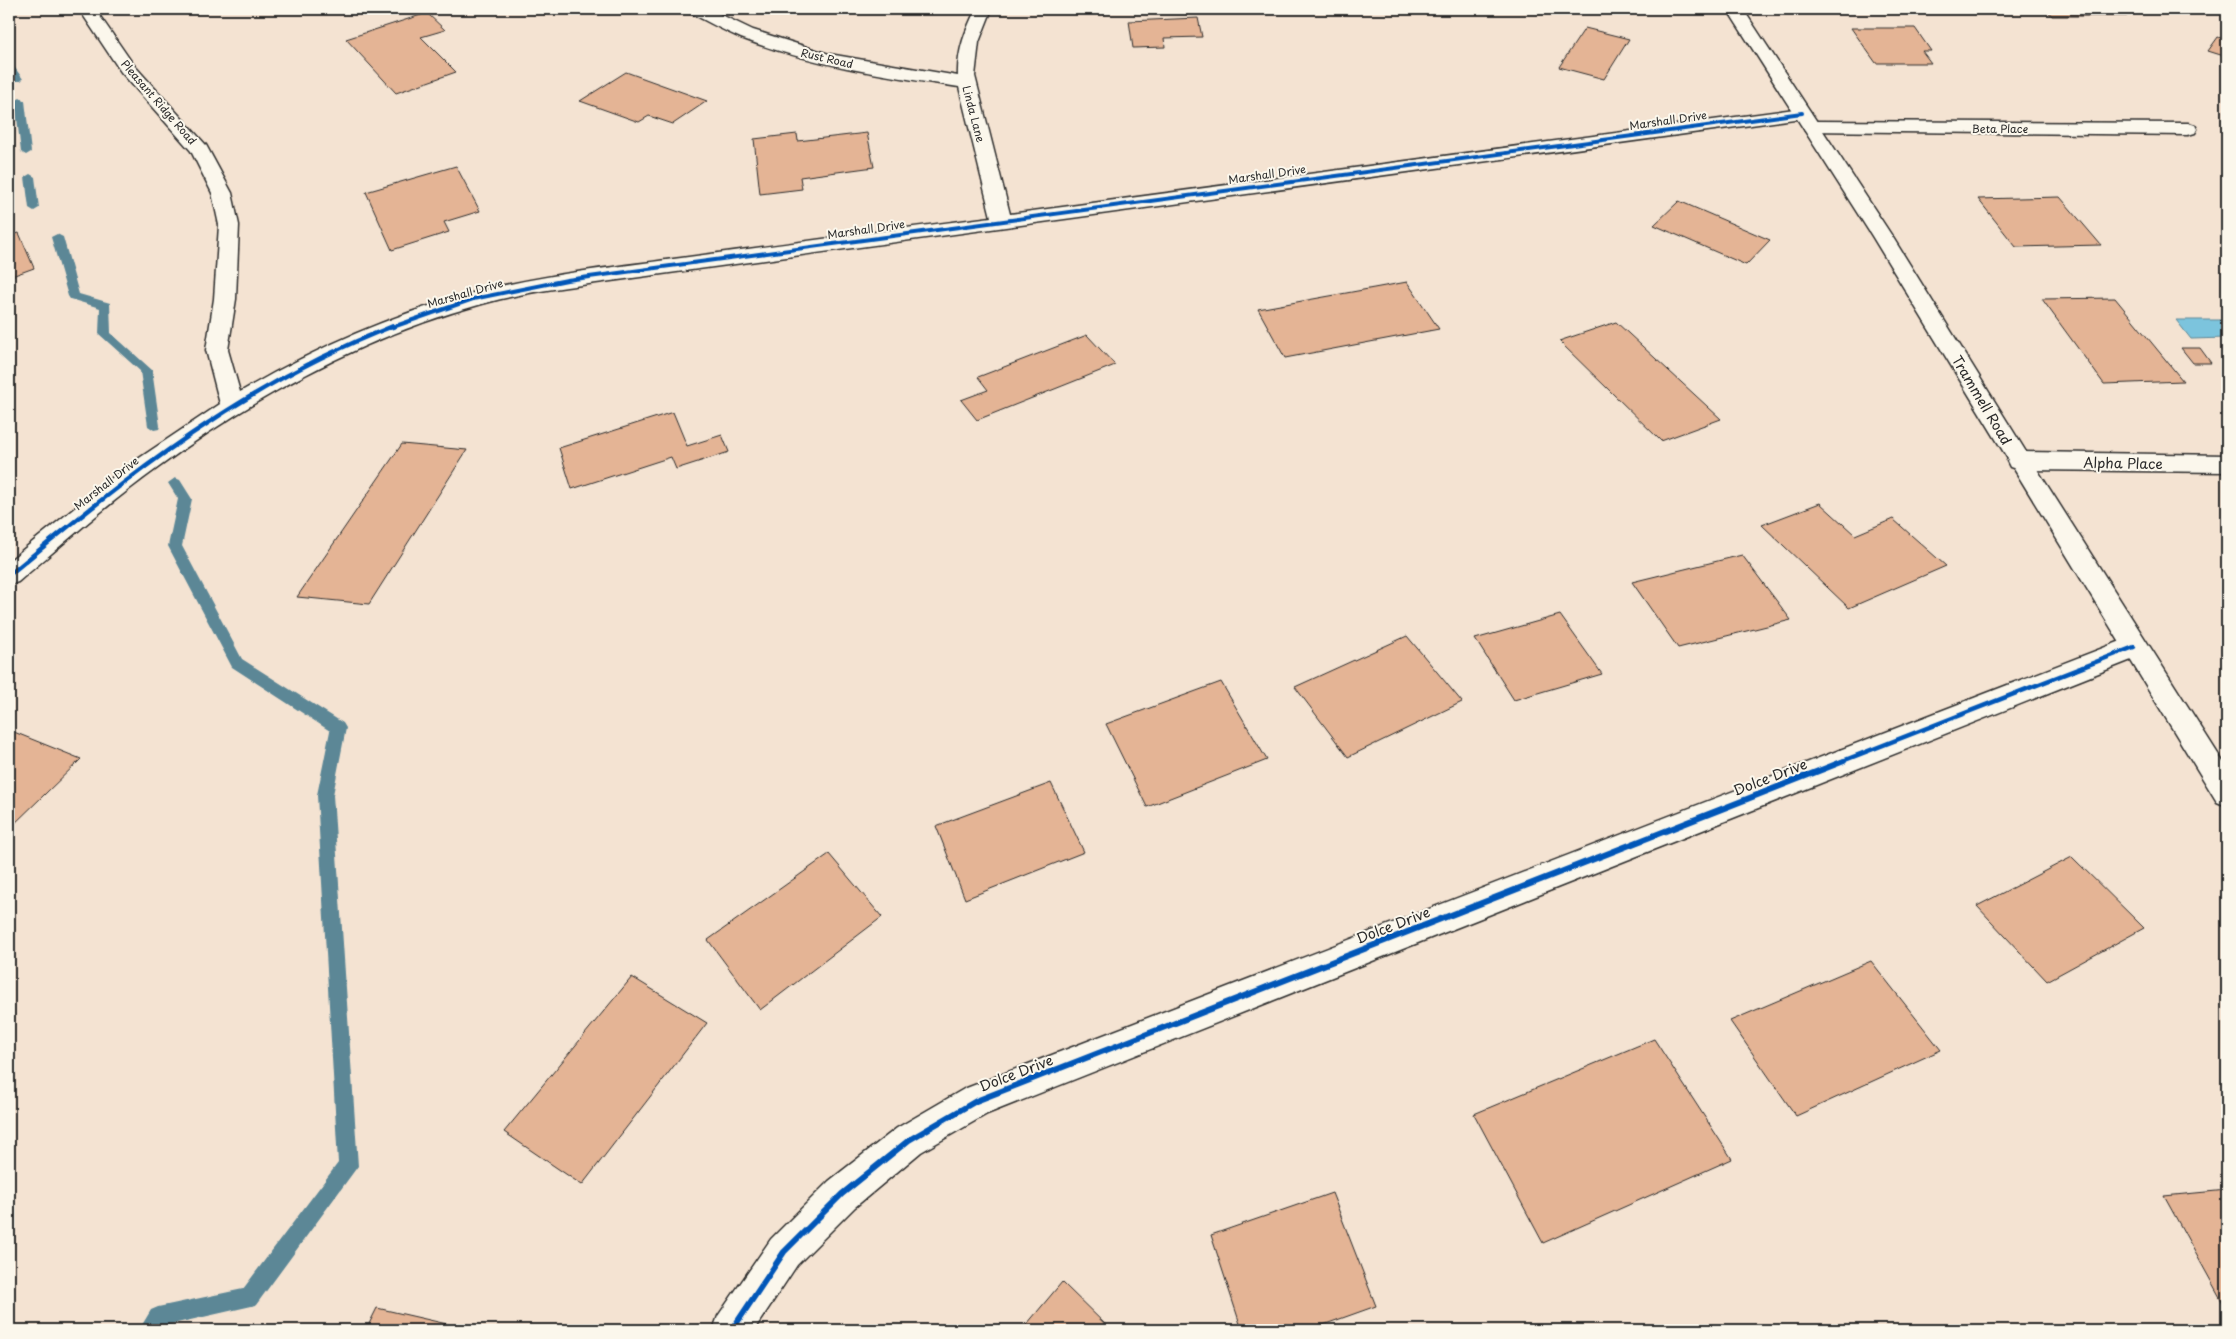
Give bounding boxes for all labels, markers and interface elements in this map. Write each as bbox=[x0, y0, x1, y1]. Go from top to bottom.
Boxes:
street label: Rust Road bbox=[799, 44, 855, 72]
street label: Pleasant Ridge Road bbox=[117, 56, 201, 148]
street label: Linda Lane bbox=[958, 84, 990, 144]
street label: Marshall Drive bbox=[1628, 106, 1708, 134]
street label: Beta Place bbox=[1972, 120, 2029, 137]
street label: Marshall Drive bbox=[1227, 160, 1307, 188]
street label: Marshall Drive bbox=[826, 215, 906, 243]
street label: Marshall Drive bbox=[425, 274, 505, 312]
street label: Trammell Road bbox=[1947, 351, 2017, 449]
street label: Marshall Drive bbox=[70, 452, 142, 514]
street label: Alpha Place bbox=[2083, 452, 2163, 474]
street label: Dolce Drive bbox=[1730, 753, 1810, 801]
street label: Dolce Drive bbox=[1353, 901, 1433, 949]
street label: Dolce Drive bbox=[976, 1049, 1056, 1097]

